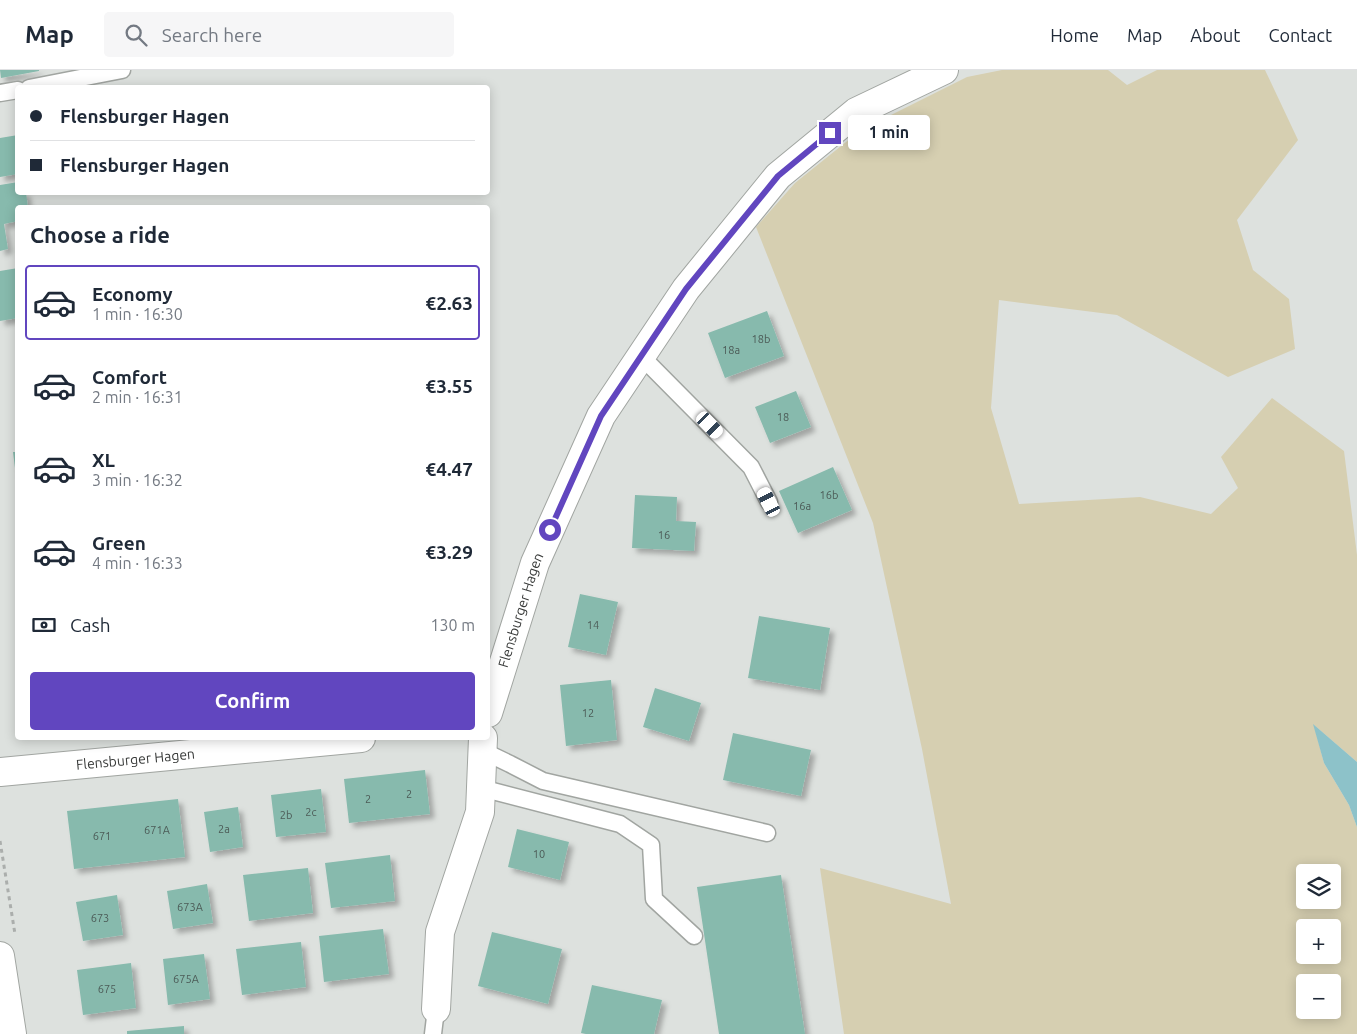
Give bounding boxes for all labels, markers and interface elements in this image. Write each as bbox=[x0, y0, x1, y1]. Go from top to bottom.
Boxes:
search box bbox=[104, 12, 454, 57]
text: Map bbox=[25, 21, 74, 48]
icon: search bbox=[122, 21, 150, 49]
text: Search here bbox=[162, 24, 262, 46]
text: Home bbox=[1050, 25, 1099, 45]
text: Map bbox=[1127, 25, 1162, 45]
text: About bbox=[1190, 25, 1240, 45]
text: Contact bbox=[1268, 25, 1332, 45]
text: Flensburger Hagen bbox=[60, 105, 229, 127]
callout: 1 min bbox=[848, 116, 930, 150]
route end bbox=[819, 122, 841, 144]
text: 1 min bbox=[869, 123, 909, 141]
text: Flensburger Hagen bbox=[60, 154, 229, 176]
text: Choose a ride bbox=[30, 222, 170, 247]
icon: car bbox=[32, 280, 77, 325]
text: Economy bbox=[92, 283, 173, 305]
text: €2.63 bbox=[425, 292, 473, 314]
text: 1 min · 16:30 bbox=[92, 305, 183, 323]
house number: 18b bbox=[752, 333, 770, 345]
house number: 18a bbox=[722, 344, 740, 356]
icon: car bbox=[32, 363, 77, 408]
text: Comfort bbox=[92, 366, 167, 388]
text: €3.55 bbox=[425, 375, 473, 397]
text: 2 min · 16:31 bbox=[92, 388, 183, 406]
car bbox=[694, 409, 725, 441]
house number: 18 bbox=[777, 411, 789, 423]
icon: car bbox=[32, 446, 77, 491]
text: XL bbox=[92, 449, 115, 471]
text: €4.47 bbox=[425, 458, 473, 480]
text: 3 min · 16:32 bbox=[92, 471, 183, 489]
car bbox=[755, 485, 782, 519]
house number: 16b bbox=[820, 489, 838, 501]
house number: 16a bbox=[793, 500, 811, 512]
route start bbox=[539, 519, 561, 541]
icon: car bbox=[32, 529, 77, 574]
house number: 16 bbox=[658, 529, 670, 541]
text: Green bbox=[92, 532, 146, 554]
text: €3.29 bbox=[425, 541, 473, 563]
street label: Flensburger Hagen bbox=[495, 550, 547, 669]
text: 4 min · 16:33 bbox=[92, 554, 183, 572]
icon: cash bbox=[30, 611, 58, 639]
text: Cash bbox=[70, 614, 111, 636]
text: 130 m bbox=[430, 616, 475, 634]
house number: 14 bbox=[587, 619, 599, 631]
button: Confirm bbox=[30, 672, 475, 730]
house number: 12 bbox=[582, 707, 594, 719]
street label: Flensburger Hagen bbox=[75, 746, 196, 773]
house number: 2 bbox=[406, 788, 412, 800]
house number: 2 bbox=[365, 793, 371, 805]
house number: 2c bbox=[305, 806, 317, 818]
house number: 2b bbox=[280, 809, 292, 821]
house number: 2a bbox=[218, 823, 230, 835]
house number: 671A bbox=[144, 824, 171, 836]
house number: 671 bbox=[93, 830, 111, 842]
house number: 10 bbox=[533, 848, 545, 860]
map controls bbox=[1296, 864, 1341, 1019]
button: layers bbox=[1296, 864, 1341, 909]
house number: 673A bbox=[177, 901, 204, 913]
house number: 673 bbox=[91, 912, 109, 924]
button: + bbox=[1296, 919, 1341, 964]
house number: 675A bbox=[173, 973, 200, 985]
button: − bbox=[1296, 974, 1341, 1019]
house number: 675 bbox=[98, 983, 116, 995]

